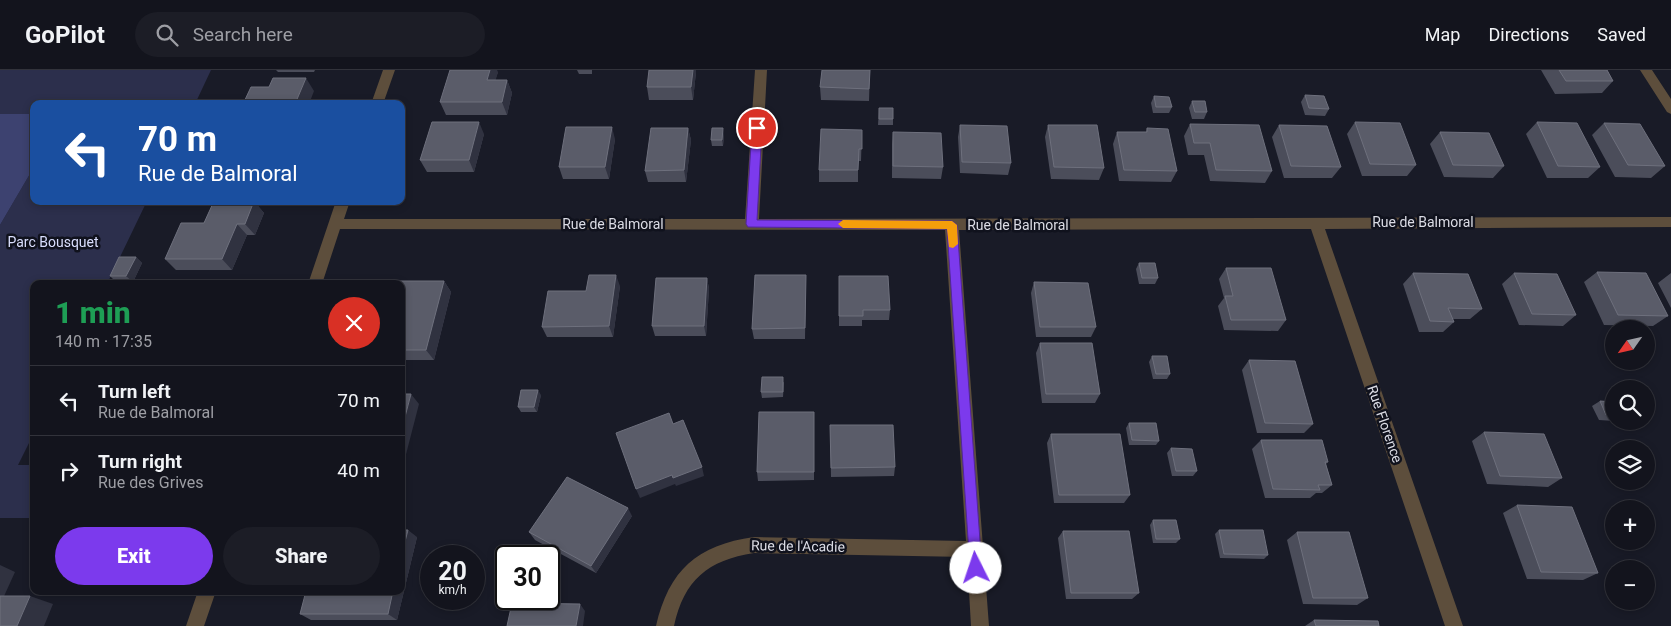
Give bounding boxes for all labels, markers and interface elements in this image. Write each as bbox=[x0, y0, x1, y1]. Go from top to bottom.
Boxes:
search box bbox=[135, 12, 485, 57]
text: GoPilot bbox=[25, 21, 105, 49]
icon: search bbox=[153, 21, 181, 49]
text: Search here bbox=[193, 23, 293, 46]
text: Map bbox=[1425, 24, 1460, 45]
text: Directions bbox=[1488, 24, 1569, 45]
text: Saved bbox=[1597, 24, 1646, 45]
pin bbox=[736, 107, 778, 149]
icon: arrive bbox=[743, 114, 771, 142]
text: 70 m bbox=[138, 119, 217, 160]
icon: left bbox=[55, 120, 120, 185]
text: Rue de Balmoral bbox=[138, 161, 298, 186]
street label: Rue de Balmoral bbox=[1372, 214, 1474, 230]
street label: Rue de Balmoral bbox=[562, 216, 664, 232]
street label: Rue de Balmoral bbox=[967, 217, 1069, 233]
park label: Parc Bousquet bbox=[7, 234, 99, 250]
text: 1 min bbox=[55, 295, 131, 330]
button: close bbox=[328, 297, 380, 349]
north arrow bbox=[1605, 320, 1655, 370]
map controls bbox=[1605, 320, 1655, 610]
text: 140 m · 17:35 bbox=[55, 332, 152, 351]
text: Turn left bbox=[98, 380, 171, 403]
button: search bbox=[1605, 380, 1655, 430]
street label: Rue Florence bbox=[1364, 383, 1406, 465]
icon: left bbox=[55, 387, 83, 415]
text: 70 m bbox=[337, 389, 380, 412]
text: Rue de Balmoral bbox=[98, 403, 214, 422]
button: layers bbox=[1605, 440, 1655, 490]
text: Turn right bbox=[98, 450, 182, 473]
icon: right bbox=[55, 457, 83, 485]
text: 40 m bbox=[337, 459, 380, 482]
text: Rue des Grives bbox=[98, 473, 203, 492]
button: + bbox=[1605, 500, 1655, 550]
button: Exit bbox=[55, 527, 213, 585]
button: Share bbox=[223, 527, 380, 585]
street label: Rue de l'Acadie bbox=[751, 537, 845, 555]
position arrow bbox=[949, 541, 1001, 593]
speed limit sign: 30 bbox=[495, 545, 560, 610]
text: 20 bbox=[438, 557, 467, 586]
button: − bbox=[1605, 560, 1655, 610]
text: km/h bbox=[438, 583, 467, 597]

